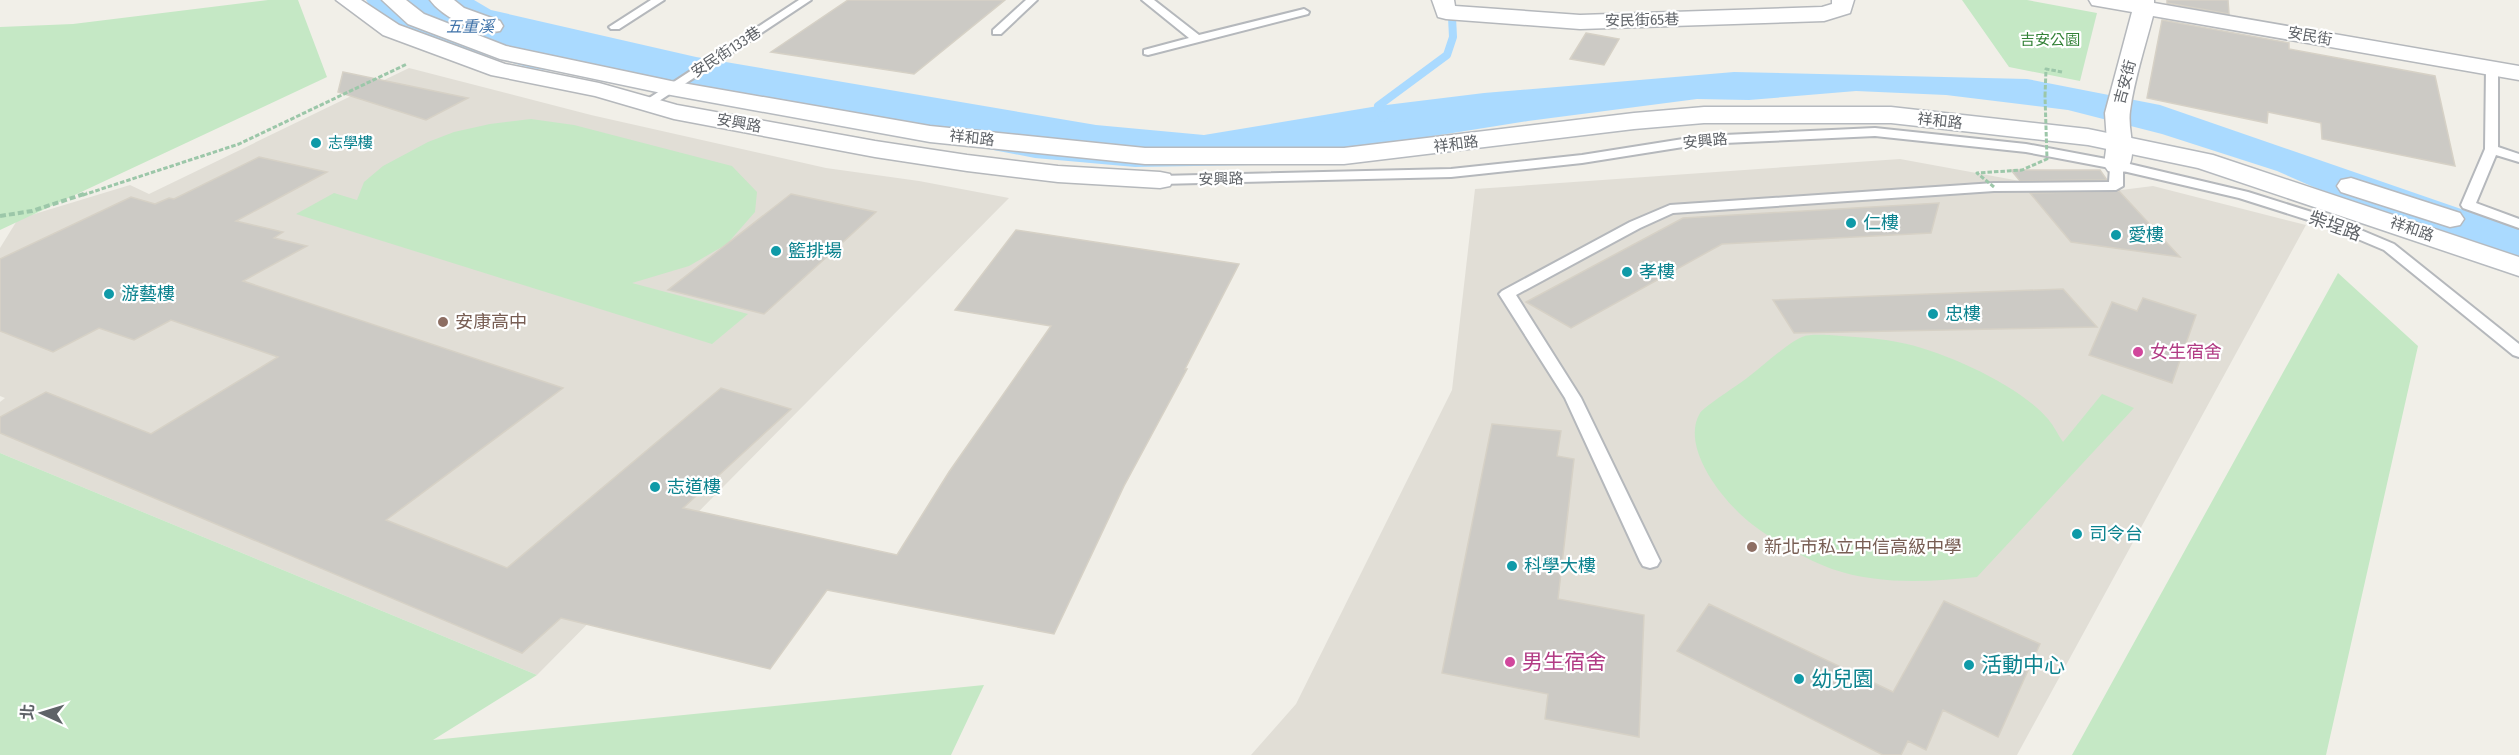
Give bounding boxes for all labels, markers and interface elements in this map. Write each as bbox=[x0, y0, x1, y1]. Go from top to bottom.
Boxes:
street label: 安民街65巷 bbox=[1605, 10, 1679, 30]
water label: 五重溪 bbox=[446, 17, 496, 36]
street label: 安民街133巷 bbox=[688, 23, 764, 81]
street label: 安民街 bbox=[2286, 23, 2334, 49]
park label: 吉安公園 bbox=[2020, 31, 2080, 49]
street label: 吉安街 bbox=[2110, 58, 2140, 106]
street label: 安興路 bbox=[715, 110, 763, 136]
street label: 祥和路 bbox=[1917, 110, 1963, 132]
street label: 祥和路 bbox=[949, 127, 995, 149]
street label: 安興路 bbox=[1682, 130, 1728, 152]
street label: 祥和路 bbox=[1433, 132, 1479, 156]
place label: 志學樓 bbox=[328, 134, 373, 152]
marker: 志學樓 bbox=[309, 136, 323, 150]
street label: 安興路 bbox=[1198, 170, 1244, 188]
street label: 柴埕路 bbox=[2306, 206, 2364, 246]
place label: 仁樓 bbox=[1863, 212, 1899, 234]
street label: 祥和路 bbox=[2388, 213, 2436, 245]
marker: 仁樓 bbox=[1844, 216, 1858, 230]
place label: 愛樓 bbox=[2128, 224, 2164, 246]
marker: 愛樓 bbox=[2109, 228, 2123, 242]
place label: 籃排場 bbox=[788, 240, 842, 262]
marker: 籃排場 bbox=[769, 244, 783, 258]
place label: 孝樓 bbox=[1639, 261, 1675, 283]
marker: 孝樓 bbox=[1620, 265, 1634, 279]
place label: 游藝樓 bbox=[121, 283, 175, 305]
marker: 游藝樓 bbox=[102, 287, 116, 301]
place label: 忠樓 bbox=[1945, 303, 1981, 325]
marker: 忠樓 bbox=[1926, 307, 1940, 321]
place label: 安康高中 bbox=[455, 311, 527, 333]
marker: 安康高中 bbox=[436, 315, 450, 329]
place label: 女生宿舍 bbox=[2150, 341, 2222, 363]
marker: 女生宿舍 bbox=[2131, 345, 2145, 359]
place label: 志道樓 bbox=[667, 476, 721, 498]
marker: 志道樓 bbox=[648, 480, 662, 494]
place label: 司令台 bbox=[2089, 523, 2143, 545]
marker: 司令台 bbox=[2070, 527, 2084, 541]
place label: 新北市私立中信高級中學 bbox=[1764, 536, 1962, 558]
marker: 新北市私立中信高級中學 bbox=[1745, 540, 1759, 554]
place label: 科學大樓 bbox=[1524, 555, 1596, 577]
marker: 科學大樓 bbox=[1505, 559, 1519, 573]
place label: 男生宿舍 bbox=[1522, 649, 1606, 675]
place label: 活動中心 bbox=[1981, 652, 2065, 678]
marker: 男生宿舍 bbox=[1503, 655, 1517, 669]
marker: 活動中心 bbox=[1962, 658, 1976, 672]
place label: 幼兒園 bbox=[1811, 666, 1874, 692]
marker: 幼兒園 bbox=[1792, 672, 1806, 686]
north arrow bbox=[12, 683, 72, 743]
text: 北 bbox=[17, 703, 38, 721]

